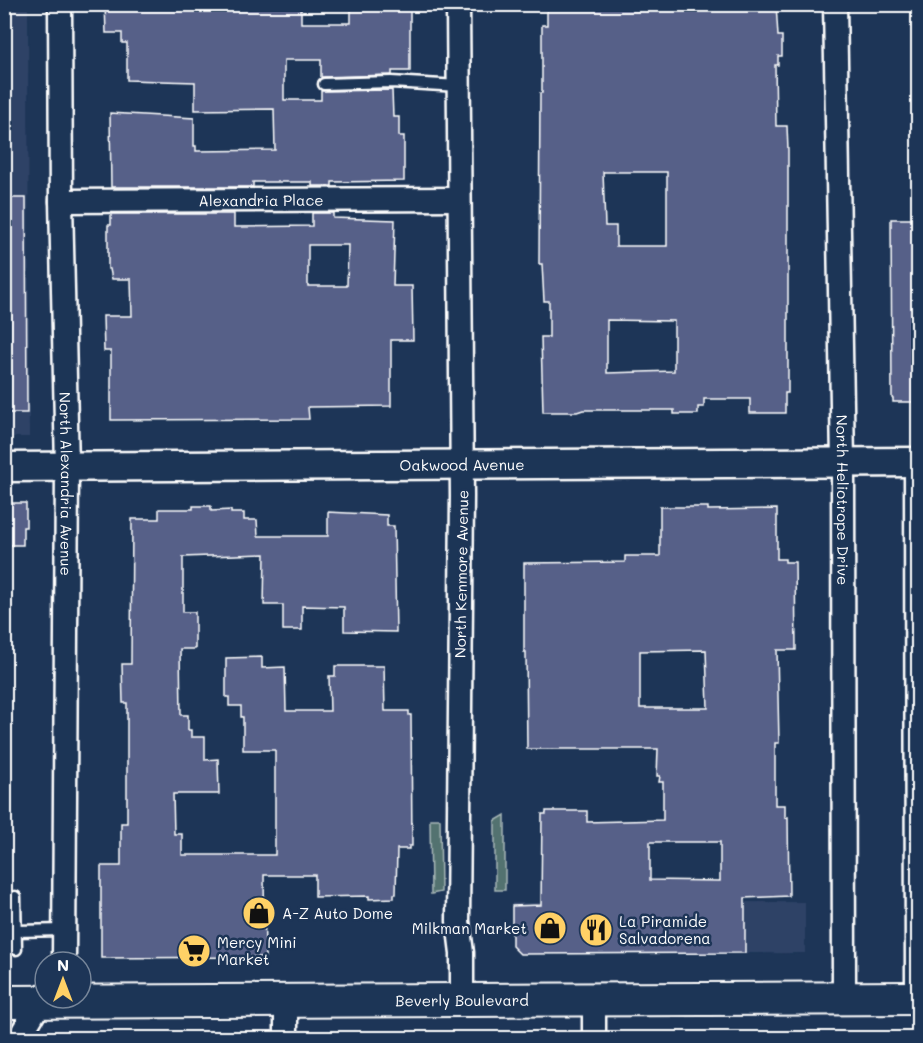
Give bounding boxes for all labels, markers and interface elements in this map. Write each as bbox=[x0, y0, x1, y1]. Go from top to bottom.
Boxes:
street label: Alexandria Place bbox=[198, 190, 324, 210]
street label: North Alexandria Avenue bbox=[55, 392, 77, 576]
street label: North Heliotrope Drive bbox=[832, 414, 853, 585]
street label: Oakwood Avenue bbox=[399, 454, 525, 475]
street label: North Kenmore Avenue bbox=[450, 490, 472, 658]
shop icon: A-Z Auto Dome bbox=[241, 895, 277, 931]
place label: A-Z Auto Dome bbox=[282, 903, 393, 923]
shop icon: Milkman Market bbox=[532, 910, 568, 946]
place label: La Piramide Salvadorena bbox=[619, 911, 711, 948]
restaurant icon: La Piramide Salvadorena bbox=[578, 912, 614, 948]
place label: Milkman Market bbox=[412, 918, 527, 938]
place label: Mercy Mini Market bbox=[217, 932, 297, 969]
supermarket icon: Mercy Mini Market bbox=[176, 933, 212, 969]
north arrow bbox=[33, 950, 93, 1010]
text: N bbox=[57, 954, 69, 975]
street label: Beverly Boulevard bbox=[395, 990, 529, 1010]

